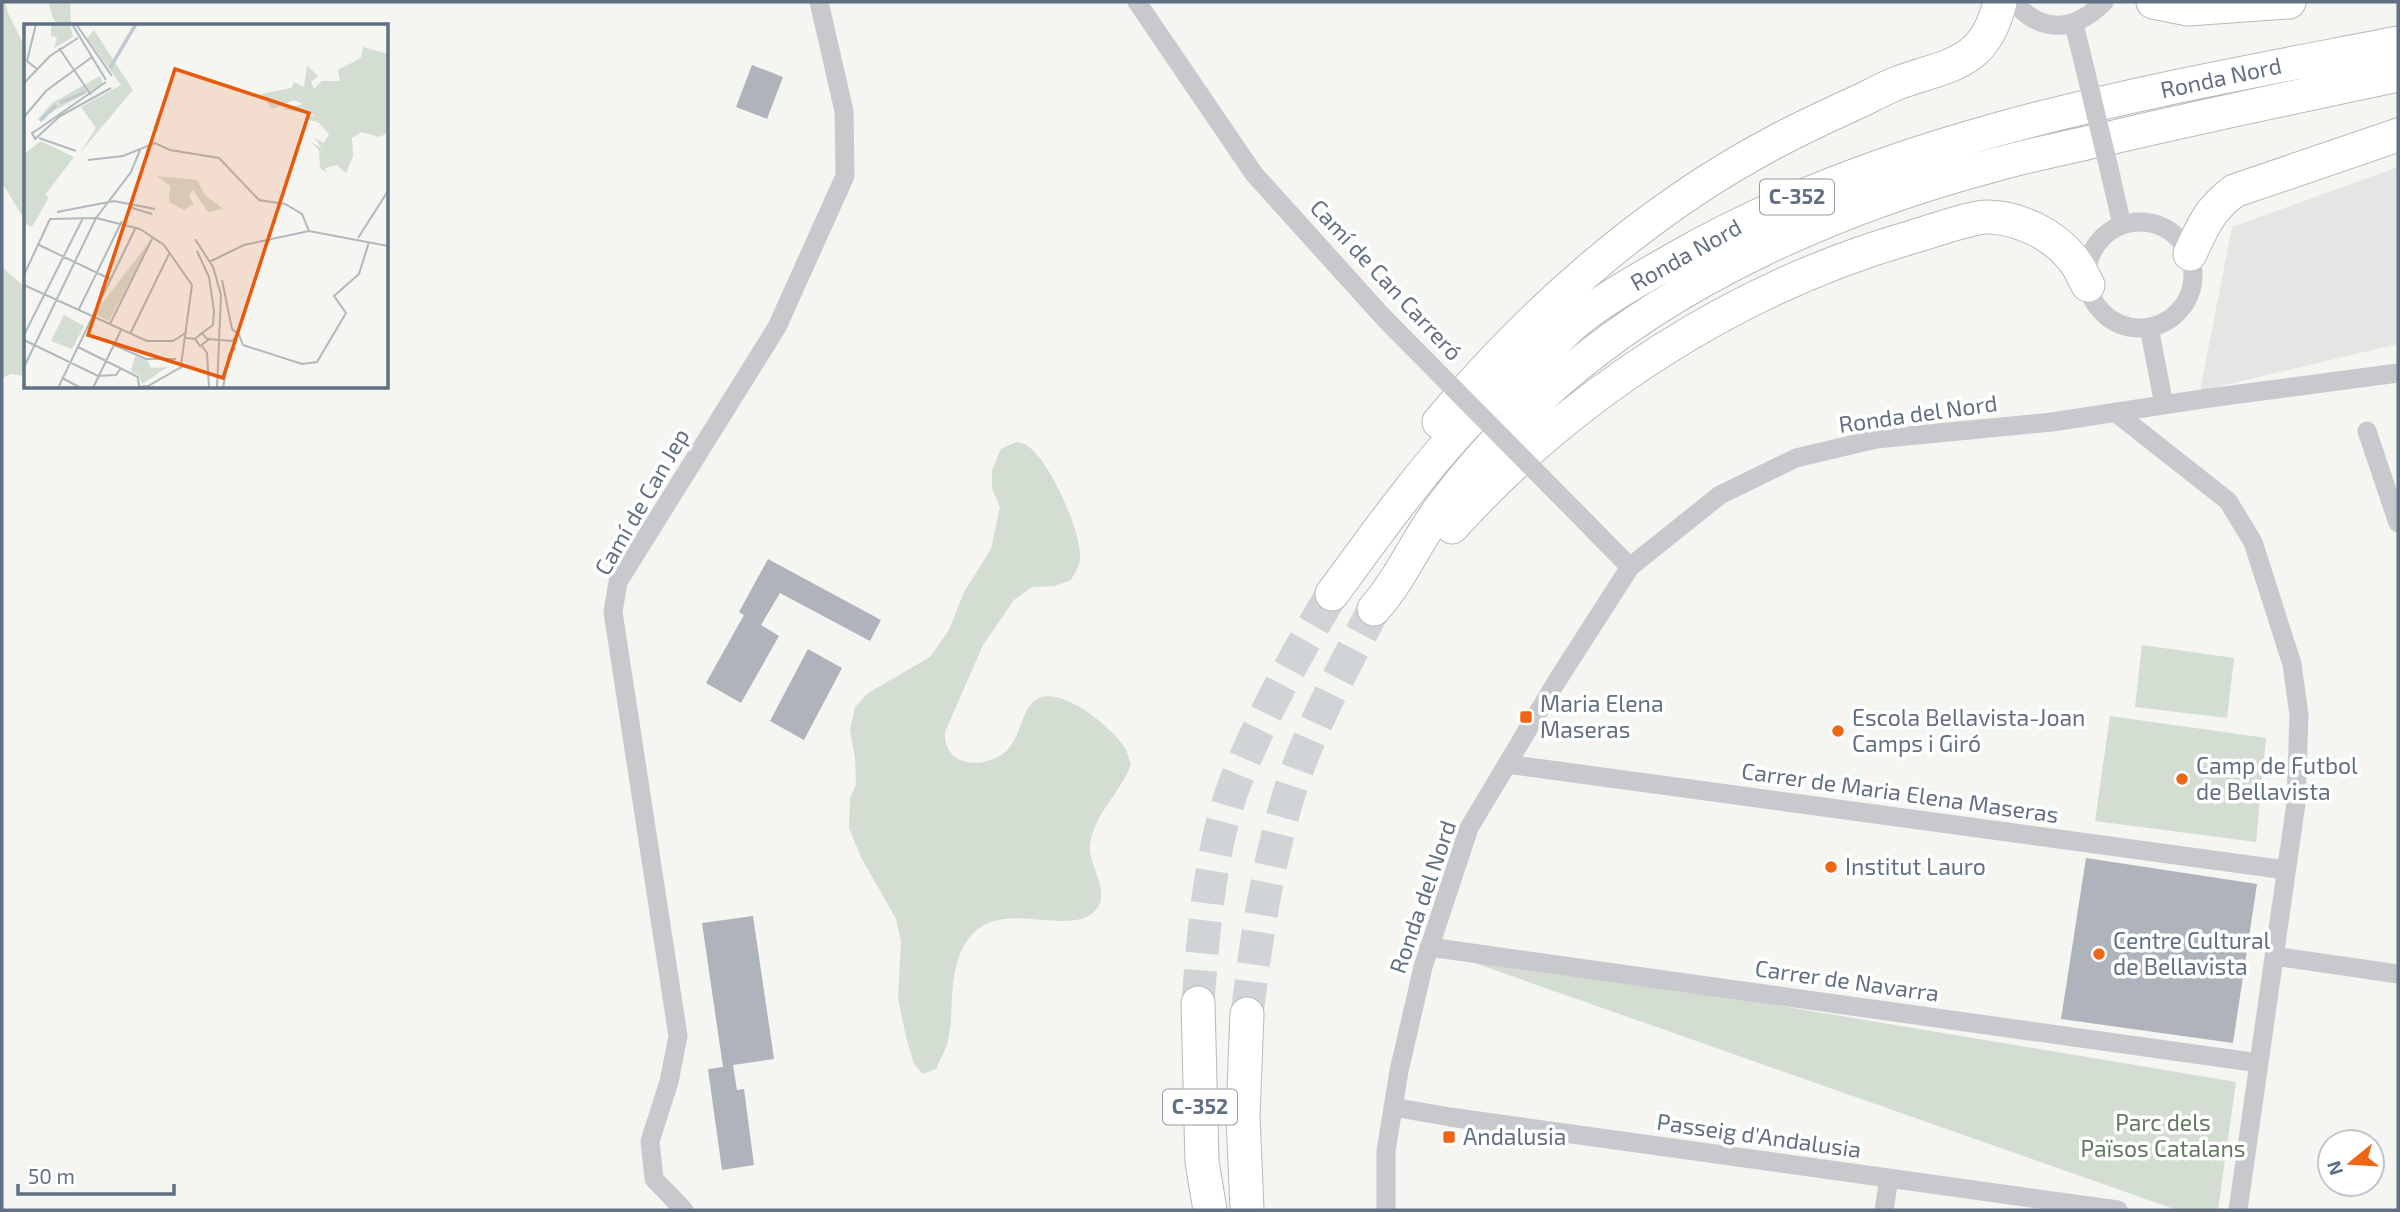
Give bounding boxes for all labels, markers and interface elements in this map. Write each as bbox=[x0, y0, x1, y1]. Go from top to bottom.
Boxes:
inset map bbox=[24, 24, 388, 388]
street label: Ronda Nord bbox=[2158, 51, 2284, 103]
road number: C-352 bbox=[1760, 180, 1834, 214]
street label: Camí de Can Carreró bbox=[1305, 193, 1469, 366]
street label: Ronda Nord bbox=[1625, 212, 1746, 296]
street label: Ronda del Nord bbox=[1837, 388, 1999, 438]
street label: Camí de Can Jep bbox=[588, 423, 694, 580]
place label: Maria Elena Maseras bbox=[1540, 689, 1664, 743]
place label: Escola Bellavista-Joan Camps i Giró bbox=[1852, 703, 2085, 757]
marker: Maria Elena Maseras bbox=[1518, 709, 1534, 725]
marker: Escola Bellavista-Joan Camps i Giró bbox=[1830, 723, 1846, 739]
place label: Camp de Futbol de Bellavista bbox=[2196, 751, 2358, 805]
street label: Carrer de Maria Elena Maseras bbox=[1740, 756, 2060, 828]
marker: Camp de Futbol de Bellavista bbox=[2174, 771, 2190, 787]
street label: Ronda del Nord bbox=[1383, 817, 1461, 977]
place label: Institut Lauro bbox=[1845, 852, 1986, 880]
marker: Institut Lauro bbox=[1823, 859, 1839, 875]
place label: Centre Cultural de Bellavista bbox=[2113, 926, 2271, 980]
marker: Centre Cultural de Bellavista bbox=[2091, 946, 2107, 962]
street label: Carrer de Navarra bbox=[1753, 953, 1941, 1007]
road number: C-352 bbox=[1163, 1090, 1237, 1124]
street label: Passeig d'Andalusia bbox=[1655, 1107, 1863, 1163]
park label: Parc dels Països Catalans bbox=[2080, 1108, 2246, 1162]
place label: Andalusia bbox=[1463, 1122, 1566, 1150]
north arrow bbox=[2316, 1128, 2386, 1198]
marker: Andalusia bbox=[1441, 1129, 1457, 1145]
scale bar bbox=[18, 1152, 173, 1196]
text: N bbox=[2321, 1158, 2347, 1178]
text: 50 m bbox=[28, 1163, 75, 1188]

